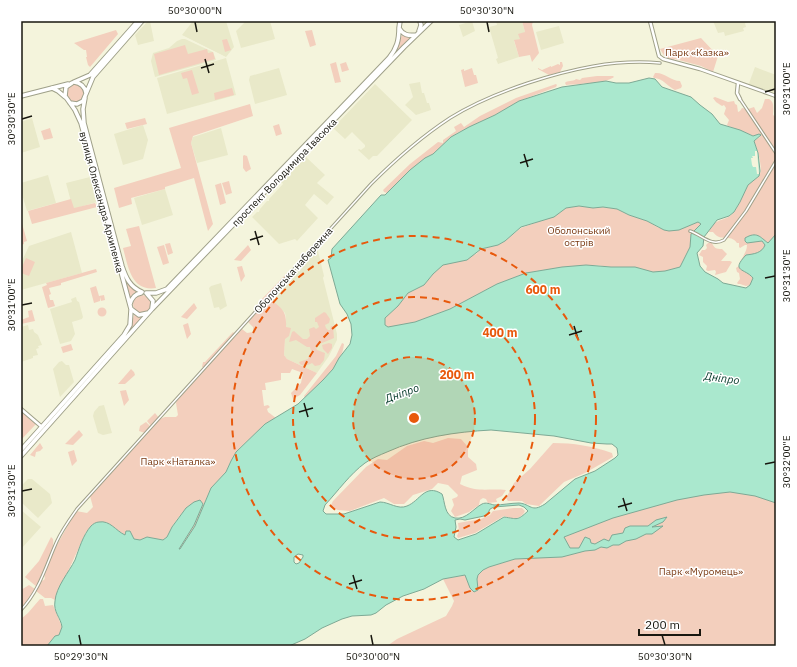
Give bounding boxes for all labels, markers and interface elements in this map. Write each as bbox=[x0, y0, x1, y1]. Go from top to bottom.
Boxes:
text: 50°30'00"N bbox=[168, 4, 222, 17]
text: 50°30'30"N bbox=[460, 4, 514, 17]
park label: Парк «Казка» bbox=[665, 46, 729, 59]
text: 30°31'00"E bbox=[780, 62, 793, 116]
text: 30°30'30"E bbox=[5, 92, 18, 146]
street label: проспект Володимира Івасюка bbox=[229, 115, 340, 229]
street label: вулиця Олександра Архипенка bbox=[76, 130, 127, 275]
street label: Оболонська набережна bbox=[251, 224, 336, 316]
park label: Оболонський острів bbox=[548, 224, 611, 249]
text: 30°31'30"E bbox=[780, 249, 793, 303]
text: 30°31'00"E bbox=[5, 278, 18, 332]
text: 600 m bbox=[525, 282, 561, 297]
text: 400 m bbox=[482, 325, 518, 340]
text: 200 m bbox=[439, 367, 475, 382]
water label: Дніпро bbox=[703, 368, 740, 387]
water label: Дніпро bbox=[382, 380, 421, 406]
centre of rings bbox=[407, 411, 421, 425]
text: 30°32'00"E bbox=[780, 435, 793, 489]
park label: Парк «Наталка» bbox=[141, 455, 215, 468]
text: 30°31'30"E bbox=[5, 464, 18, 518]
park label: Парк «Муромець» bbox=[659, 565, 743, 578]
scale bar bbox=[639, 611, 700, 637]
text: 200 m bbox=[645, 617, 680, 632]
text: 50°29'30"N bbox=[54, 650, 108, 663]
text: 50°30'00"N bbox=[346, 650, 400, 663]
text: 50°30'30"N bbox=[638, 650, 692, 663]

